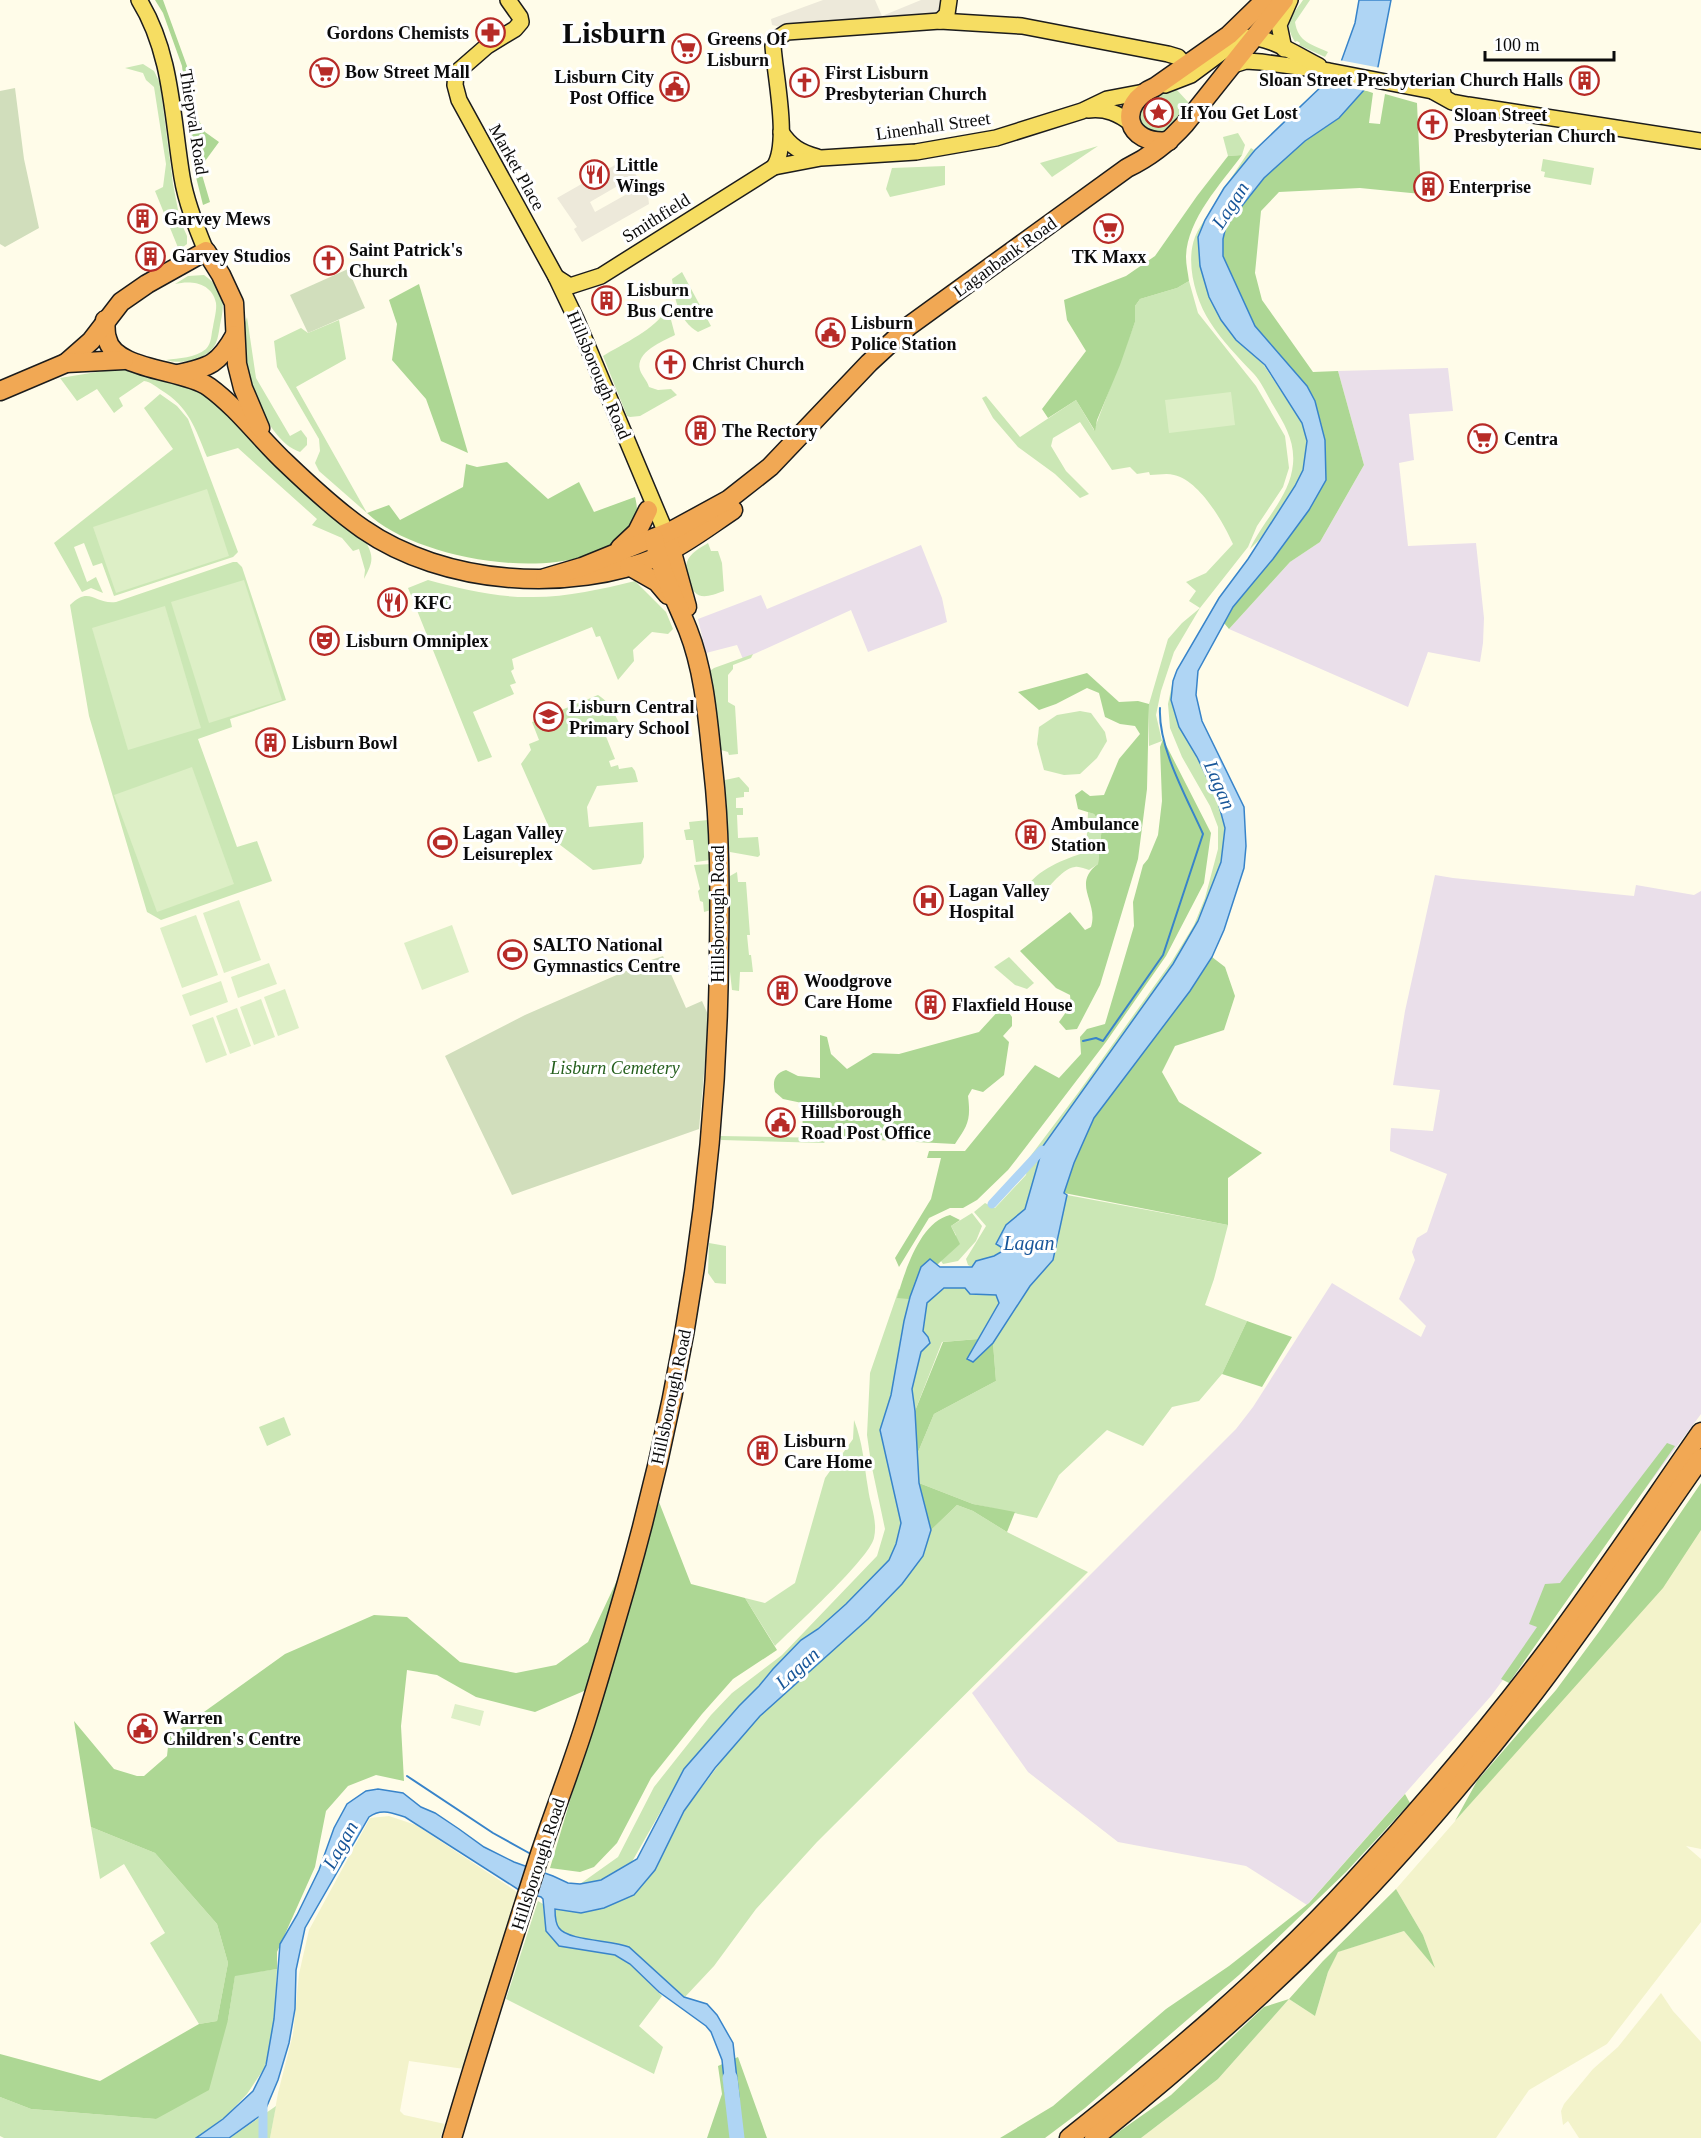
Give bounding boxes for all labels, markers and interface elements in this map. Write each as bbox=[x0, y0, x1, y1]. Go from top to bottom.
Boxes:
district label: Lisburn bbox=[562, 16, 666, 49]
pharmacy icon: Gordons Chemists bbox=[474, 17, 506, 49]
place label: Gordons Chemists bbox=[326, 23, 469, 43]
scale bar bbox=[1485, 24, 1614, 62]
place label: Greens Of Lisburn bbox=[707, 29, 787, 70]
supermarket icon: Greens Of Lisburn bbox=[670, 33, 702, 65]
text: 100 m bbox=[1494, 35, 1540, 55]
supermarket icon: Bow Street Mall bbox=[308, 56, 340, 88]
place label: Bow Street Mall bbox=[345, 62, 470, 82]
place label: First Lisburn Presbyterian Church bbox=[825, 63, 987, 104]
building icon: Sloan Street Presbyterian Church Halls bbox=[1568, 64, 1600, 96]
place label: Lisburn City Post Office bbox=[554, 67, 654, 108]
church icon: First Lisburn Presbyterian Church bbox=[788, 67, 820, 99]
street label: Thiepval Road bbox=[176, 68, 212, 176]
place label: Sloan Street Presbyterian Church Halls bbox=[1259, 70, 1563, 90]
public building icon: Lisburn City Post Office bbox=[659, 71, 691, 103]
place icon: If You Get Lost bbox=[1143, 97, 1175, 129]
place label: If You Get Lost bbox=[1180, 103, 1298, 123]
place label: Sloan Street Presbyterian Church bbox=[1454, 105, 1616, 146]
street label: Linenhall Street bbox=[874, 108, 992, 144]
church icon: Sloan Street Presbyterian Church bbox=[1417, 109, 1449, 141]
street label: Market Place bbox=[485, 120, 549, 214]
place label: Little Wings bbox=[616, 155, 665, 196]
restaurant icon: Little Wings bbox=[579, 159, 611, 191]
building icon: Enterprise bbox=[1412, 171, 1444, 203]
place label: Enterprise bbox=[1449, 177, 1531, 197]
water label: Lagan bbox=[1206, 178, 1254, 234]
street label: Smithfield bbox=[618, 189, 694, 247]
building icon: Garvey Mews bbox=[127, 203, 159, 235]
place label: Garvey Mews bbox=[164, 209, 270, 229]
supermarket icon: TK Maxx bbox=[1093, 212, 1125, 244]
street label: Laganbank Road bbox=[950, 213, 1060, 301]
building icon: Garvey Studios bbox=[135, 240, 167, 272]
place label: Saint Patrick's Church bbox=[349, 240, 463, 281]
church icon: Saint Patrick's Church bbox=[312, 244, 344, 276]
place label: Garvey Studios bbox=[172, 246, 291, 266]
place label: TK Maxx bbox=[1072, 247, 1146, 267]
place label: Lisburn Bus Centre bbox=[627, 280, 713, 321]
building icon: Lisburn Bus Centre bbox=[590, 284, 622, 316]
street label: Hillsborough Road bbox=[563, 308, 635, 442]
place label: Lisburn Police Station bbox=[851, 313, 957, 354]
public building icon: Lisburn Police Station bbox=[814, 317, 846, 349]
church icon: Christ Church bbox=[655, 348, 687, 380]
place label: Christ Church bbox=[692, 354, 804, 374]
building icon: The Rectory bbox=[685, 415, 717, 447]
place label: The Rectory bbox=[722, 421, 817, 441]
supermarket icon: Centra bbox=[1467, 423, 1499, 455]
place label: Centra bbox=[1504, 429, 1558, 449]
restaurant icon: KFC bbox=[377, 587, 409, 619]
place label: KFC bbox=[414, 593, 452, 613]
theatre icon: Lisburn Omniplex bbox=[309, 625, 341, 657]
place label: Lisburn Omniplex bbox=[346, 631, 489, 651]
place label: Lisburn Central Primary School bbox=[569, 697, 695, 738]
school or university icon: Lisburn Central Primary School bbox=[532, 701, 564, 733]
building icon: Lisburn Bowl bbox=[255, 727, 287, 759]
place label: Lisburn Bowl bbox=[292, 733, 398, 753]
water label: Lagan bbox=[1199, 756, 1240, 813]
place label: Ambulance Station bbox=[1051, 814, 1139, 855]
building icon: Ambulance Station bbox=[1014, 818, 1046, 850]
place label: Lagan Valley Leisureplex bbox=[463, 823, 564, 864]
sports icon: Lagan Valley Leisureplex bbox=[426, 827, 458, 859]
street label: Hillsborough Road bbox=[708, 845, 728, 983]
place label: Lagan Valley Hospital bbox=[949, 881, 1050, 922]
hospital icon: Lagan Valley Hospital bbox=[912, 885, 944, 917]
place label: SALTO National Gymnastics Centre bbox=[533, 935, 680, 976]
sports icon: SALTO National Gymnastics Centre bbox=[496, 939, 528, 971]
place label: Woodgrove Care Home bbox=[804, 971, 892, 1012]
building icon: Woodgrove Care Home bbox=[767, 975, 799, 1007]
building icon: Flaxfield House bbox=[915, 989, 947, 1021]
place label: Flaxfield House bbox=[952, 995, 1073, 1015]
park label: Lisburn Cemetery bbox=[549, 1058, 680, 1078]
place label: Hillsborough Road Post Office bbox=[801, 1102, 931, 1143]
public building icon: Hillsborough Road Post Office bbox=[764, 1106, 796, 1138]
water label: Lagan bbox=[1002, 1232, 1055, 1255]
street label: Hillsborough Road bbox=[647, 1328, 695, 1466]
place label: Lisburn Care Home bbox=[784, 1431, 872, 1472]
building icon: Lisburn Care Home bbox=[747, 1435, 779, 1467]
water label: Lagan bbox=[770, 1643, 824, 1695]
place label: Warren Children's Centre bbox=[163, 1708, 301, 1749]
public building icon: Warren Children's Centre bbox=[126, 1712, 158, 1744]
street label: Hillsborough Road bbox=[507, 1796, 569, 1932]
water label: Lagan bbox=[318, 1817, 363, 1874]

